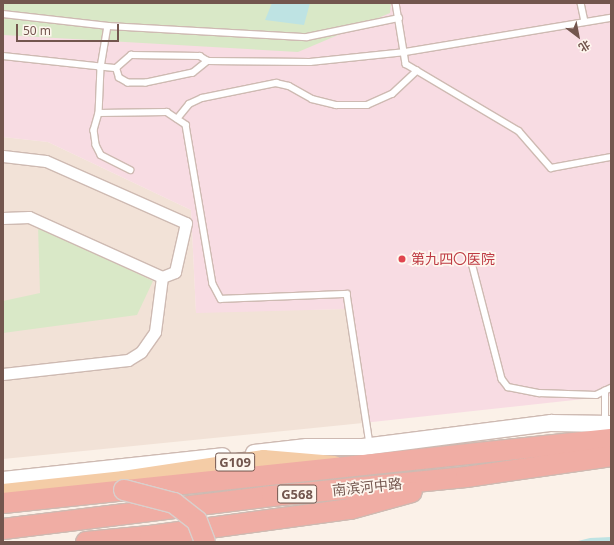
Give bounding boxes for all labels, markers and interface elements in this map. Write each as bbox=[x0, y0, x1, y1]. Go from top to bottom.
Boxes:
scale bar bbox=[18, 16, 121, 42]
north arrow bbox=[558, 16, 598, 56]
text: 50 m bbox=[23, 22, 51, 39]
text: 北 bbox=[576, 37, 593, 56]
place label: 第九四〇医院 bbox=[411, 251, 495, 267]
marker: 第九四〇医院 bbox=[396, 253, 408, 265]
road number: G109 bbox=[215, 451, 255, 473]
street label: 南滨河中路 bbox=[331, 475, 403, 499]
road number: G568 bbox=[277, 483, 317, 505]

